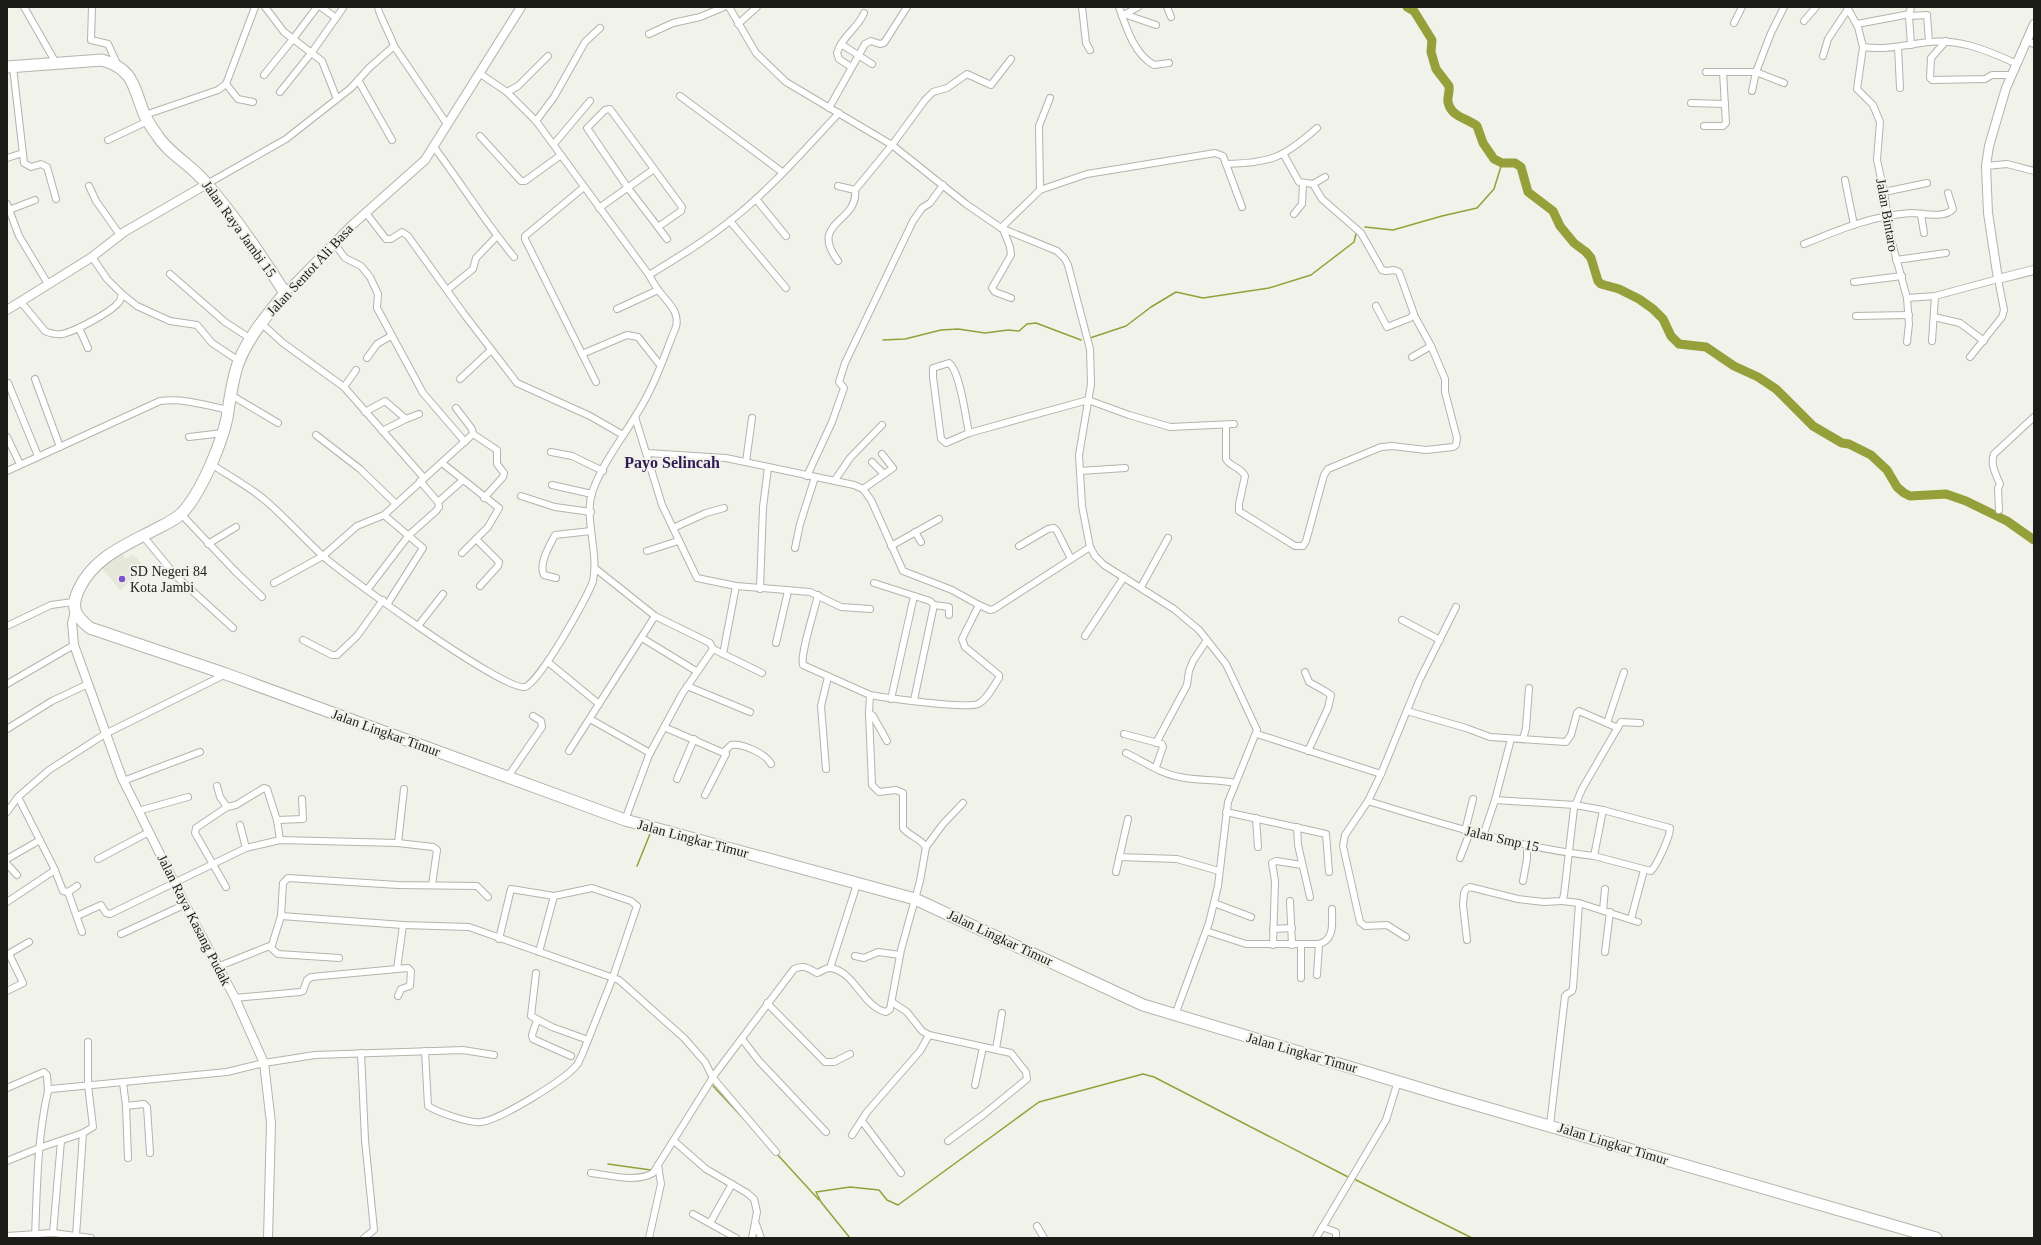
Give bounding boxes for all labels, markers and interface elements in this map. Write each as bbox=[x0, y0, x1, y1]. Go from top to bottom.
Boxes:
street label: Jalan Bintaro bbox=[1873, 177, 1901, 253]
street label: Jalan Raya Jambi 15 bbox=[199, 178, 279, 280]
street label: Jalan Sentot Ali Basa bbox=[264, 221, 357, 319]
district label: Payo Selincah bbox=[624, 454, 720, 472]
place label: SD Negeri 84 Kota Jambi bbox=[130, 564, 207, 595]
marker: SD Negeri 84 Kota Jambi bbox=[117, 574, 127, 584]
street label: Jalan Lingkar Timur bbox=[330, 706, 443, 760]
street label: Jalan Lingkar Timur bbox=[636, 817, 750, 861]
street label: Jalan Smp 15 bbox=[1464, 823, 1540, 855]
street label: Jalan Raya Kasang Pudak bbox=[154, 852, 234, 988]
street label: Jalan Lingkar Timur bbox=[945, 907, 1055, 969]
street label: Jalan Lingkar Timur bbox=[1245, 1030, 1359, 1076]
street label: Jalan Lingkar Timur bbox=[1556, 1120, 1670, 1168]

